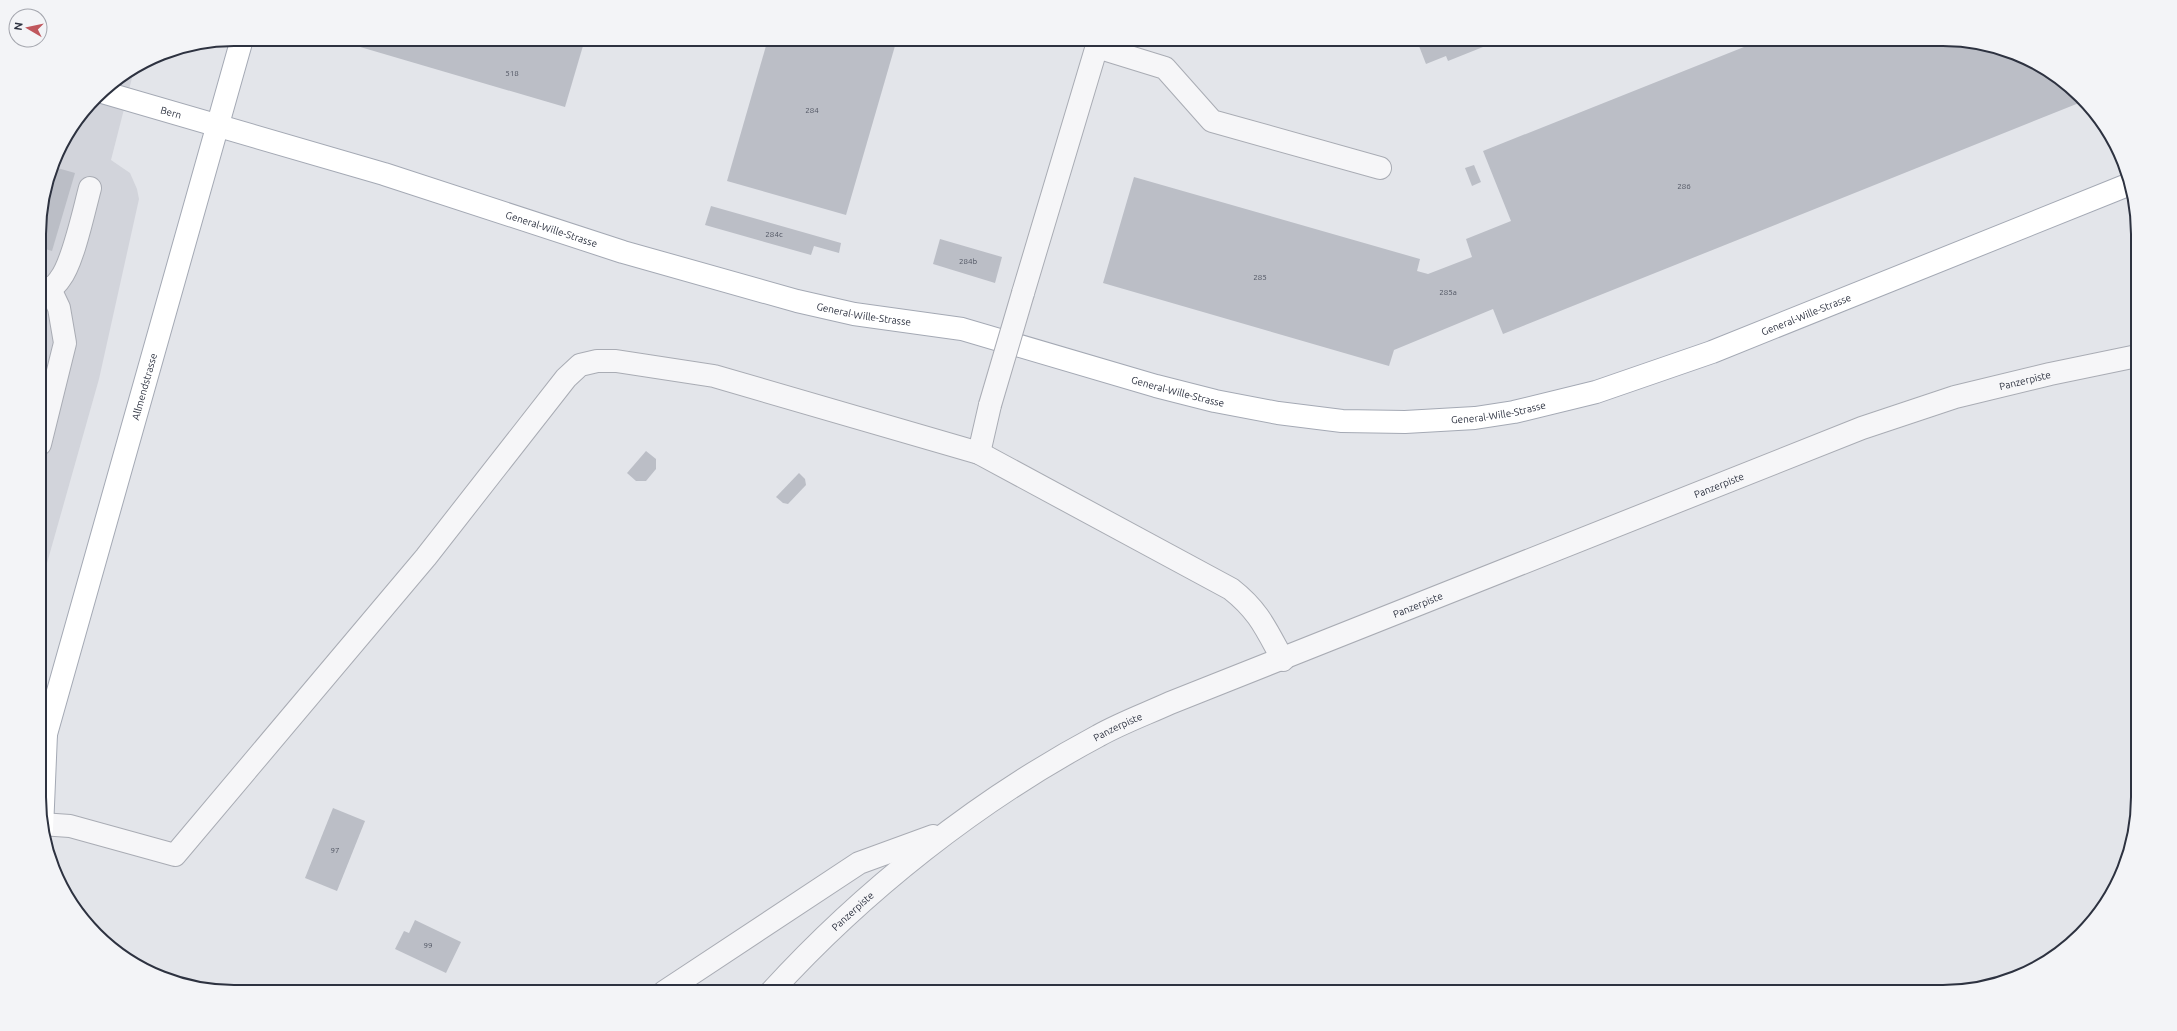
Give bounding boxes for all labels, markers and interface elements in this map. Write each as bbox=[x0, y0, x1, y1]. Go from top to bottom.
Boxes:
north arrow bbox=[8, 8, 48, 48]
text: N bbox=[12, 21, 25, 31]
house number: 518 bbox=[505, 69, 519, 78]
street label: Bern bbox=[159, 104, 183, 121]
house number: 284 bbox=[805, 106, 819, 115]
house number: 286 bbox=[1677, 182, 1691, 191]
street label: General-Wille-Strasse bbox=[504, 209, 599, 249]
house number: 284c bbox=[765, 230, 783, 239]
house number: 284b bbox=[959, 257, 977, 266]
house number: 285 bbox=[1253, 273, 1267, 282]
house number: 285a bbox=[1439, 288, 1457, 297]
street label: General-Wille-Strasse bbox=[1760, 292, 1853, 338]
street label: General-Wille-Strasse bbox=[815, 301, 912, 328]
street label: Allmendstrasse bbox=[130, 352, 159, 421]
street label: Panzerpiste bbox=[1998, 369, 2052, 392]
street label: General-Wille-Strasse bbox=[1130, 374, 1225, 409]
street label: General-Wille-Strasse bbox=[1451, 400, 1547, 425]
street label: Panzerpiste bbox=[1692, 471, 1745, 500]
street label: Panzerpiste bbox=[1391, 590, 1444, 620]
street label: Panzerpiste bbox=[1092, 711, 1144, 743]
house number: 97 bbox=[330, 846, 340, 855]
street label: Panzerpiste bbox=[830, 889, 876, 933]
house number: 99 bbox=[423, 941, 433, 950]

